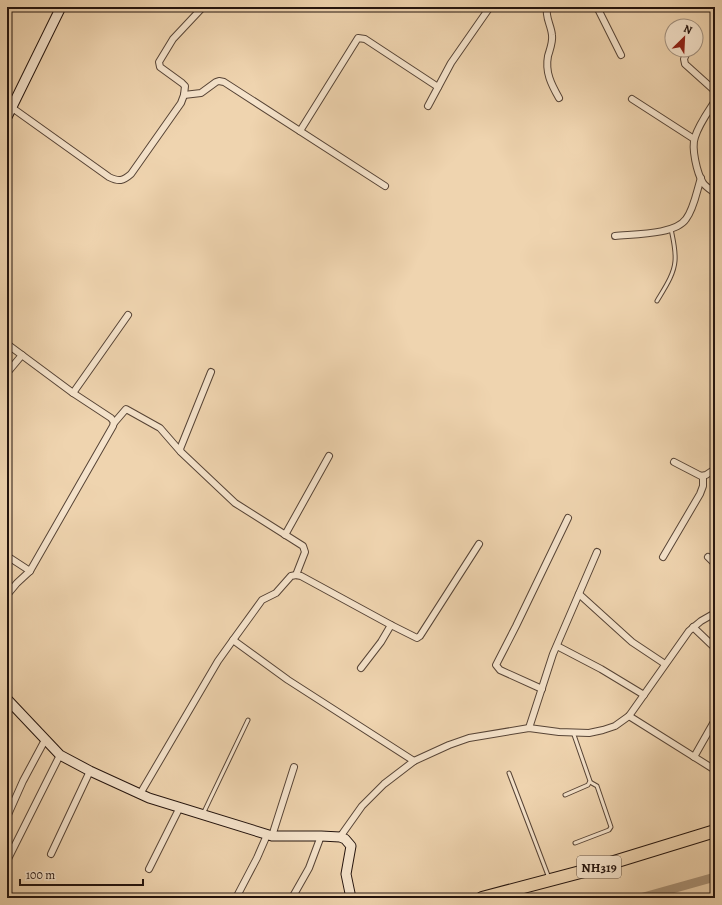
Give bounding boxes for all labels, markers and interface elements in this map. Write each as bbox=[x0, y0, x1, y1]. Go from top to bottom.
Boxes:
north arrow bbox=[664, 18, 704, 58]
text: N bbox=[681, 21, 695, 38]
road number: NH319 bbox=[577, 856, 621, 878]
scale bar bbox=[20, 861, 143, 887]
text: 100 m bbox=[26, 867, 55, 883]

